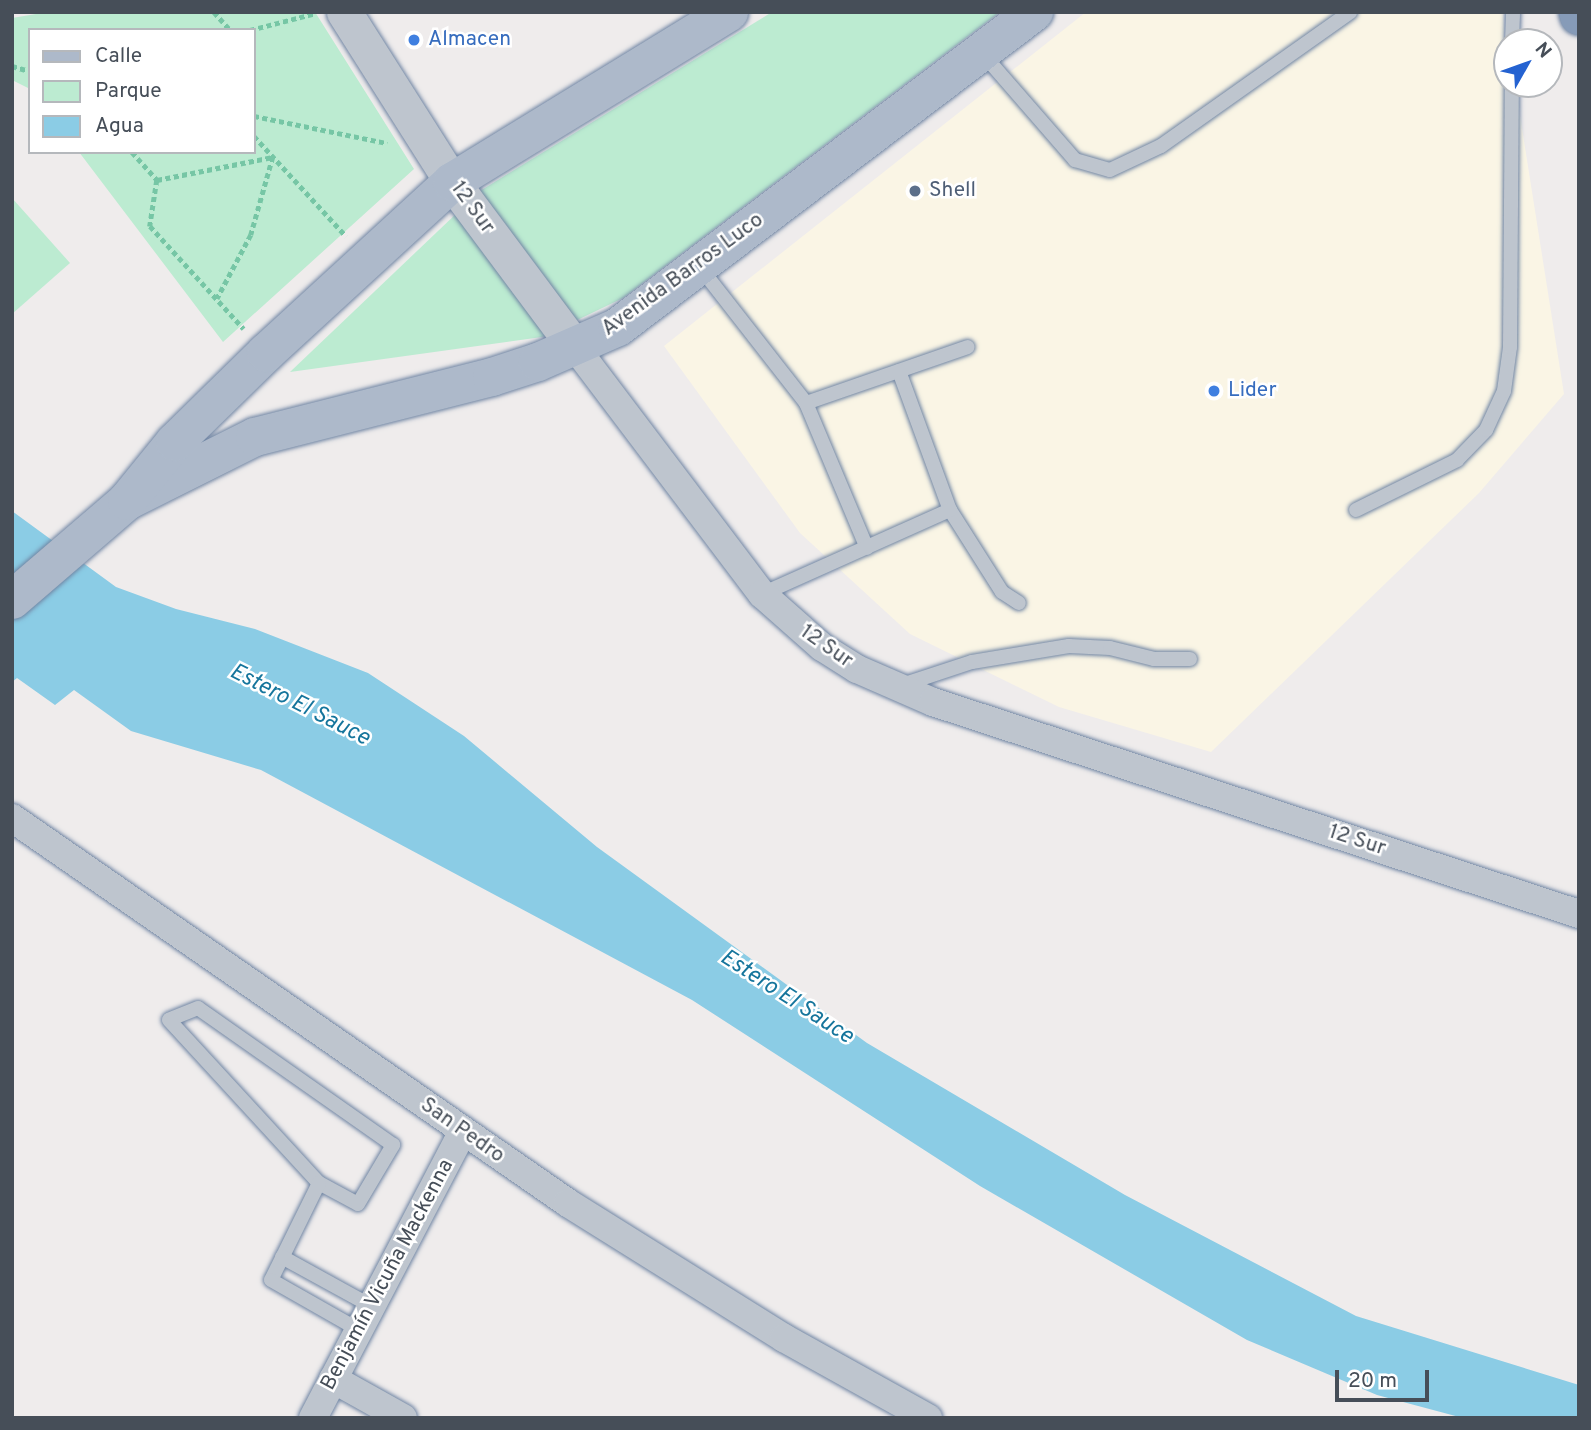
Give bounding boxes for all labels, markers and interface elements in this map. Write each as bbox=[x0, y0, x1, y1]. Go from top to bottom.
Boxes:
place label: Almacen bbox=[428, 27, 511, 53]
legend bbox=[28, 28, 256, 154]
north arrow bbox=[1493, 28, 1563, 98]
marker: Almacen bbox=[406, 32, 422, 48]
text: N bbox=[1529, 38, 1556, 64]
text: Calle bbox=[95, 43, 142, 70]
text: Parque bbox=[95, 78, 162, 105]
text: Agua bbox=[95, 113, 144, 140]
street label: 12 Sur bbox=[445, 177, 499, 239]
place label: Shell bbox=[929, 178, 976, 204]
marker: Shell bbox=[907, 183, 923, 199]
street label: Avenida Barros Luco bbox=[597, 208, 769, 342]
place label: Lider bbox=[1228, 378, 1277, 404]
marker: Lider bbox=[1206, 383, 1222, 399]
street label: 12 Sur bbox=[795, 620, 857, 674]
water label: Estero El Sauce bbox=[224, 659, 374, 753]
street label: 12 Sur bbox=[1325, 820, 1389, 862]
water label: Estero El Sauce bbox=[714, 945, 858, 1051]
street label: San Pedro bbox=[415, 1093, 509, 1169]
street label: Benjamín Vicuña Mackenna bbox=[316, 1155, 460, 1395]
scale bar bbox=[1339, 1356, 1434, 1400]
text: 20 m bbox=[1348, 1368, 1397, 1395]

